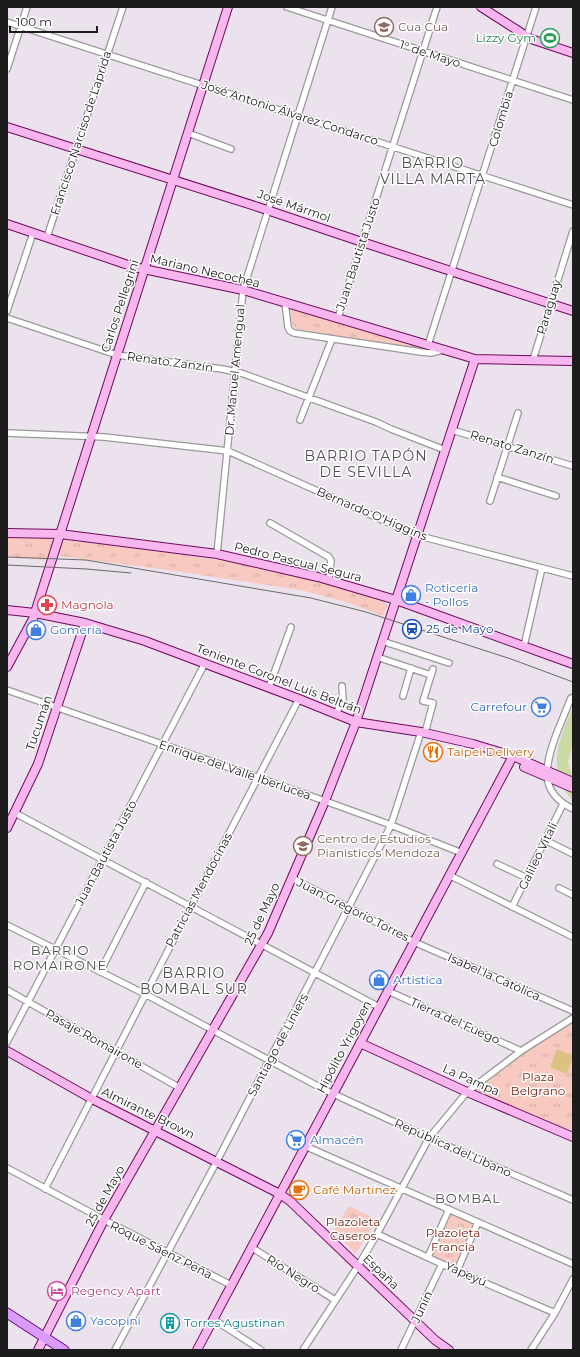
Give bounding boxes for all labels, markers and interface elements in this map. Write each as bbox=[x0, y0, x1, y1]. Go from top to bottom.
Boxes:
scale bar bbox=[10, 8, 97, 34]
text: 100 m bbox=[16, 14, 52, 29]
school or university icon: Cua Cua bbox=[373, 16, 395, 38]
place label: Cua Cua bbox=[398, 19, 448, 34]
sports icon: Lizzy Gym bbox=[539, 27, 561, 49]
place label: Lizzy Gym bbox=[475, 30, 536, 45]
street label: 1° de Mayo bbox=[398, 37, 463, 70]
street label: Francisco Narciso de Laprida bbox=[47, 49, 114, 217]
street label: José Antonio Álvarez Condarco bbox=[199, 77, 380, 148]
street label: Colombia bbox=[485, 89, 516, 149]
district label: BARRIO VILLA MARTA bbox=[380, 154, 486, 188]
street label: José Mármol bbox=[255, 186, 333, 225]
street label: Juan Bautista Justo bbox=[332, 196, 383, 313]
street label: Mariano Necochea bbox=[149, 251, 262, 290]
street label: Carlos Pellegrini bbox=[97, 257, 142, 354]
street label: Paraguay bbox=[533, 277, 564, 336]
street label: Dr. Manuel Amengual bbox=[221, 304, 248, 436]
street label: Renato Zanzín bbox=[126, 348, 214, 375]
street label: Renato Zanzín bbox=[468, 427, 556, 466]
district label: BARRIO TAPÓN DE SEVILLA bbox=[304, 447, 428, 481]
street label: Bernardo O'Higgins bbox=[315, 483, 430, 544]
street label: Pedro Pascual Segura bbox=[233, 538, 364, 585]
place label: Roticeria - Pollos bbox=[425, 580, 478, 609]
shop icon: Roticeria - Pollos bbox=[400, 584, 422, 606]
pharmacy icon: Magnola bbox=[36, 594, 58, 616]
place label: Magnola bbox=[61, 597, 114, 612]
station icon: 25 de Mayo bbox=[401, 618, 423, 640]
shop icon: Gomería bbox=[25, 619, 47, 641]
place label: 25 de Mayo bbox=[426, 621, 493, 636]
place label: Gomería bbox=[50, 622, 102, 637]
street label: Teniente Coronel Luis Beltrán bbox=[194, 640, 364, 717]
street label: Tucumán bbox=[22, 693, 55, 752]
supermarket icon: Carrefour bbox=[530, 696, 552, 718]
place label: Carrefour bbox=[471, 699, 527, 714]
street label: Enrique del Valle Iberlucea bbox=[157, 736, 313, 803]
restaurant icon: Taipei Delivery bbox=[422, 741, 444, 763]
place label: Taipei Delivery bbox=[447, 744, 535, 759]
street label: Juan Bautista Justo bbox=[71, 797, 140, 909]
street label: Galileo Vitali bbox=[515, 819, 560, 892]
street label: Patricias Mendocinas bbox=[162, 830, 235, 950]
place label: Centro de Estudios Pianisticos Mendoza bbox=[317, 831, 440, 860]
school or university icon: Centro de Estudios Pianisticos Mendoza bbox=[292, 835, 314, 857]
street label: Juan Gregorio Torres bbox=[294, 874, 412, 944]
street label: 25 de Mayo bbox=[240, 880, 283, 948]
district label: BARRIO ROMAIRONE bbox=[13, 942, 107, 973]
street label: Isabel la Católica bbox=[446, 949, 543, 1004]
district label: BARRIO BOMBAL SUR bbox=[140, 964, 248, 998]
shop icon: Artistica bbox=[368, 969, 390, 991]
place label: Artistica bbox=[393, 972, 443, 987]
street label: Santiago de Liniers bbox=[244, 990, 311, 1099]
street label: Tierra del Fuego bbox=[408, 994, 502, 1047]
street label: Hipólito Yrigoyen bbox=[313, 998, 374, 1096]
street label: Pasaje Romairone bbox=[43, 1006, 146, 1072]
street label: La Pampa bbox=[440, 1060, 502, 1099]
park label: Plaza Belgrano bbox=[511, 1069, 565, 1098]
street label: Almirante Brown bbox=[99, 1083, 197, 1142]
street label: República del Libano bbox=[392, 1115, 514, 1180]
supermarket icon: Almacén bbox=[285, 1129, 307, 1151]
place label: Almacén bbox=[310, 1132, 364, 1147]
street label: 25 de Mayo bbox=[82, 1163, 127, 1229]
cafe icon: Café Martínez bbox=[288, 1179, 310, 1201]
place label: Café Martínez bbox=[313, 1182, 396, 1197]
district label: BOMBAL bbox=[435, 1190, 501, 1206]
park label: Plazoleta Caseros bbox=[326, 1214, 380, 1243]
street label: Roque Sáenz Peña bbox=[108, 1217, 215, 1282]
park label: Plazoleta Francia bbox=[426, 1225, 480, 1254]
street label: Río Negro bbox=[264, 1251, 323, 1296]
street label: España bbox=[360, 1251, 402, 1292]
street label: Yapeyú bbox=[443, 1258, 489, 1289]
hotel icon: Regency Apart bbox=[46, 1280, 68, 1302]
place label: Regency Apart bbox=[71, 1283, 161, 1298]
street label: Junín bbox=[407, 1288, 435, 1326]
shop icon: Yacopini bbox=[65, 1310, 87, 1332]
building icon: Torres Agustinan bbox=[159, 1312, 181, 1334]
place label: Yacopini bbox=[90, 1313, 141, 1328]
place label: Torres Agustinan bbox=[184, 1315, 285, 1330]

